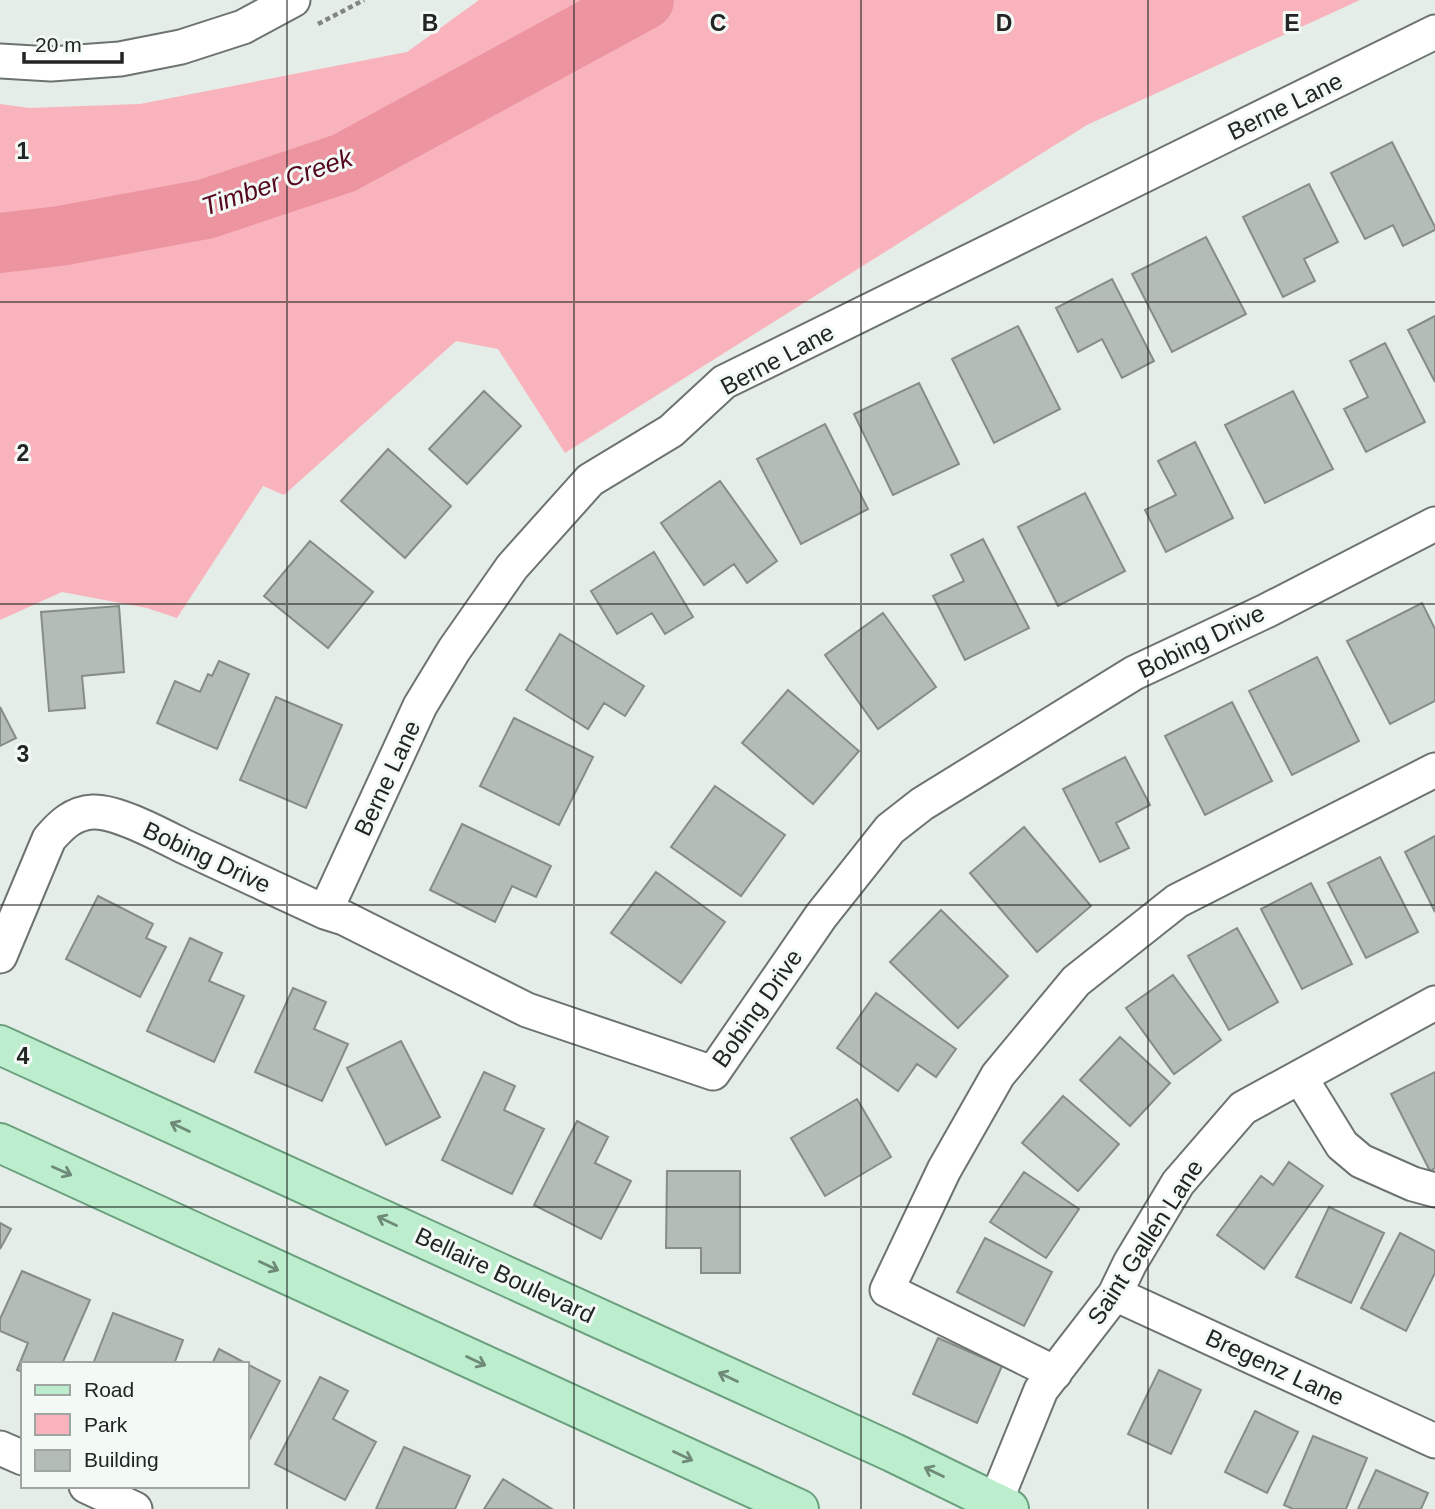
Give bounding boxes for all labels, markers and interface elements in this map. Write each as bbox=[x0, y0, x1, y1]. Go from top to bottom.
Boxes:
text: B bbox=[422, 10, 438, 36]
text: C bbox=[710, 10, 726, 36]
text: D bbox=[996, 10, 1012, 36]
text: E bbox=[1284, 10, 1300, 36]
scale bar bbox=[24, 21, 122, 65]
text: 20 m bbox=[35, 33, 82, 56]
street label: Berne Lane bbox=[1223, 67, 1347, 145]
text: 1 bbox=[17, 138, 30, 164]
water label: Timber Creek bbox=[198, 142, 358, 222]
street label: Berne Lane bbox=[716, 318, 838, 400]
text: 2 bbox=[17, 440, 29, 466]
street label: Bobing Drive bbox=[1133, 599, 1269, 683]
street label: Berne Lane bbox=[349, 716, 425, 840]
text: 3 bbox=[17, 741, 29, 767]
street label: Bobing Drive bbox=[139, 816, 275, 898]
street label: Bobing Drive bbox=[707, 944, 807, 1072]
text: 4 bbox=[17, 1043, 30, 1069]
one-way arrow bbox=[170, 1120, 191, 1133]
street label: Saint Gallen Lane bbox=[1082, 1155, 1208, 1329]
one-way arrow bbox=[51, 1165, 72, 1178]
one-way arrow bbox=[377, 1214, 398, 1228]
street label: Bellaire Boulevard bbox=[411, 1222, 599, 1328]
one-way arrow bbox=[258, 1260, 279, 1273]
street label: Bregenz Lane bbox=[1202, 1323, 1348, 1411]
one-way arrow bbox=[465, 1355, 486, 1368]
legend bbox=[21, 1362, 248, 1488]
one-way arrow bbox=[717, 1370, 739, 1383]
text: Road bbox=[84, 1378, 134, 1401]
text: Park bbox=[84, 1413, 128, 1436]
text: Building bbox=[84, 1448, 159, 1471]
one-way arrow bbox=[672, 1449, 693, 1463]
one-way arrow bbox=[924, 1465, 945, 1479]

